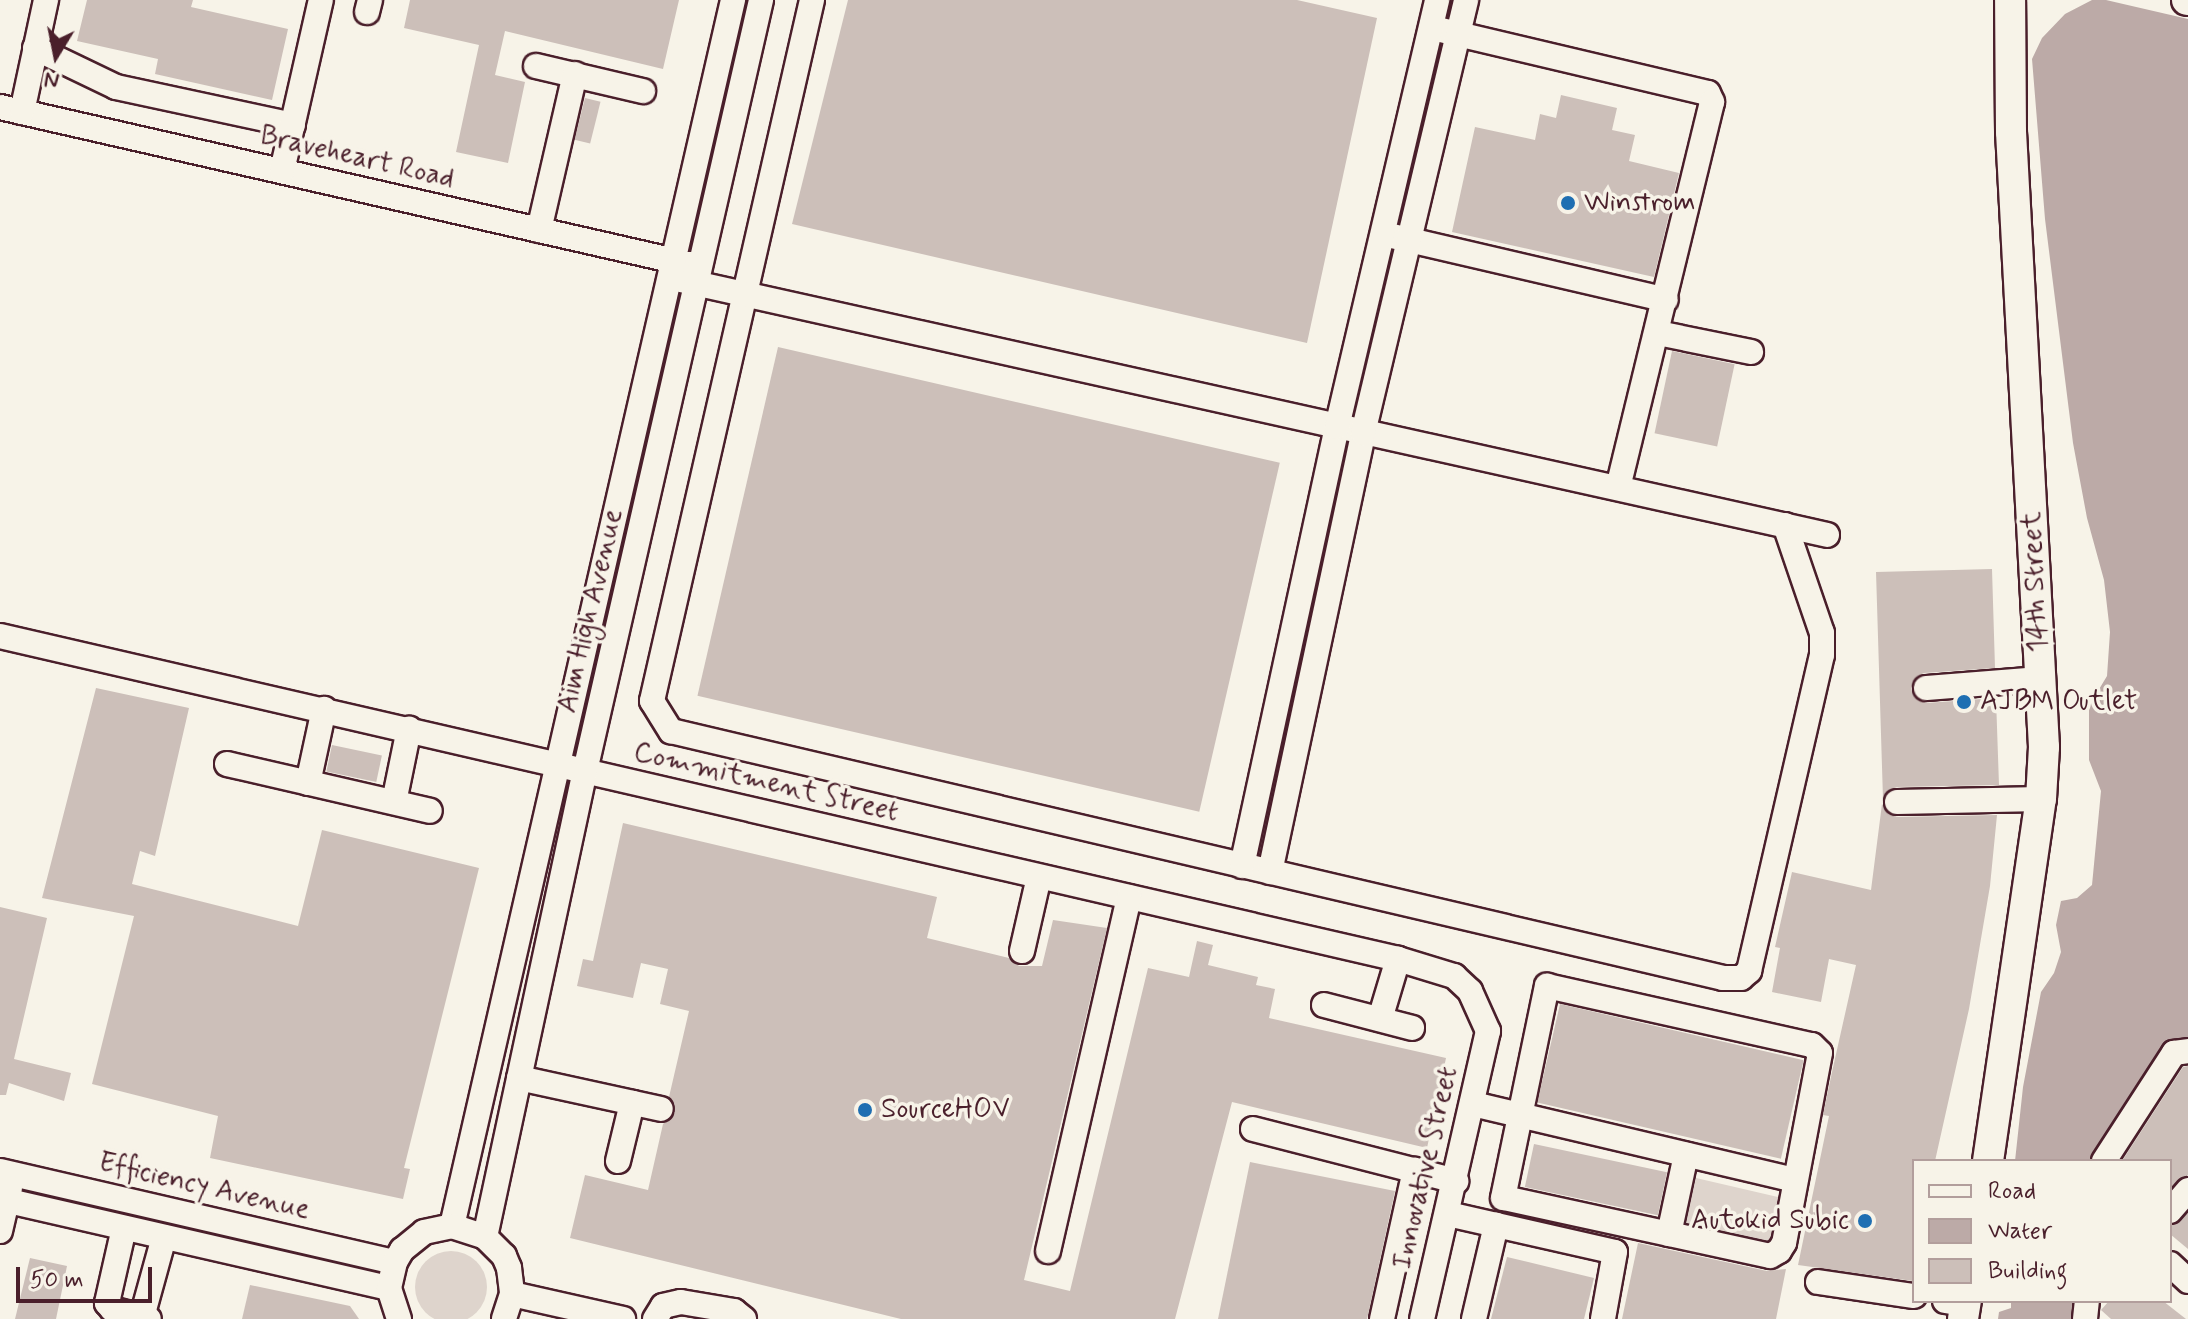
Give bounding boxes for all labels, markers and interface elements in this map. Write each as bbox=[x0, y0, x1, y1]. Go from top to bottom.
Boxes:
north arrow bbox=[16, 16, 96, 96]
text: N bbox=[42, 65, 61, 95]
street label: Braveheart Road bbox=[257, 119, 457, 197]
place label: Winstrom bbox=[1584, 186, 1695, 220]
marker: Winstrom bbox=[1559, 194, 1577, 212]
street label: Aim High Avenue bbox=[552, 510, 630, 712]
street label: 14th Street bbox=[2016, 511, 2056, 653]
place label: AJBM Outlet bbox=[1980, 685, 2137, 719]
marker: AJBM Outlet bbox=[1955, 693, 1973, 711]
street label: Commitment Street bbox=[628, 736, 904, 830]
street label: Innovative Street bbox=[1386, 1061, 1466, 1275]
place label: SourceHOV bbox=[881, 1093, 1010, 1127]
marker: SourceHOV bbox=[856, 1101, 874, 1119]
street label: Efficiency Avenue bbox=[99, 1147, 309, 1227]
legend bbox=[1912, 1159, 2172, 1303]
text: Road bbox=[1988, 1176, 2036, 1207]
place label: Autokid Subic bbox=[1688, 1204, 1849, 1238]
marker: Autokid Subic bbox=[1856, 1212, 1874, 1230]
text: Water bbox=[1988, 1216, 2052, 1247]
scale bar bbox=[20, 1251, 156, 1301]
text: Building bbox=[1988, 1256, 2068, 1287]
text: 50 m bbox=[30, 1265, 84, 1296]

